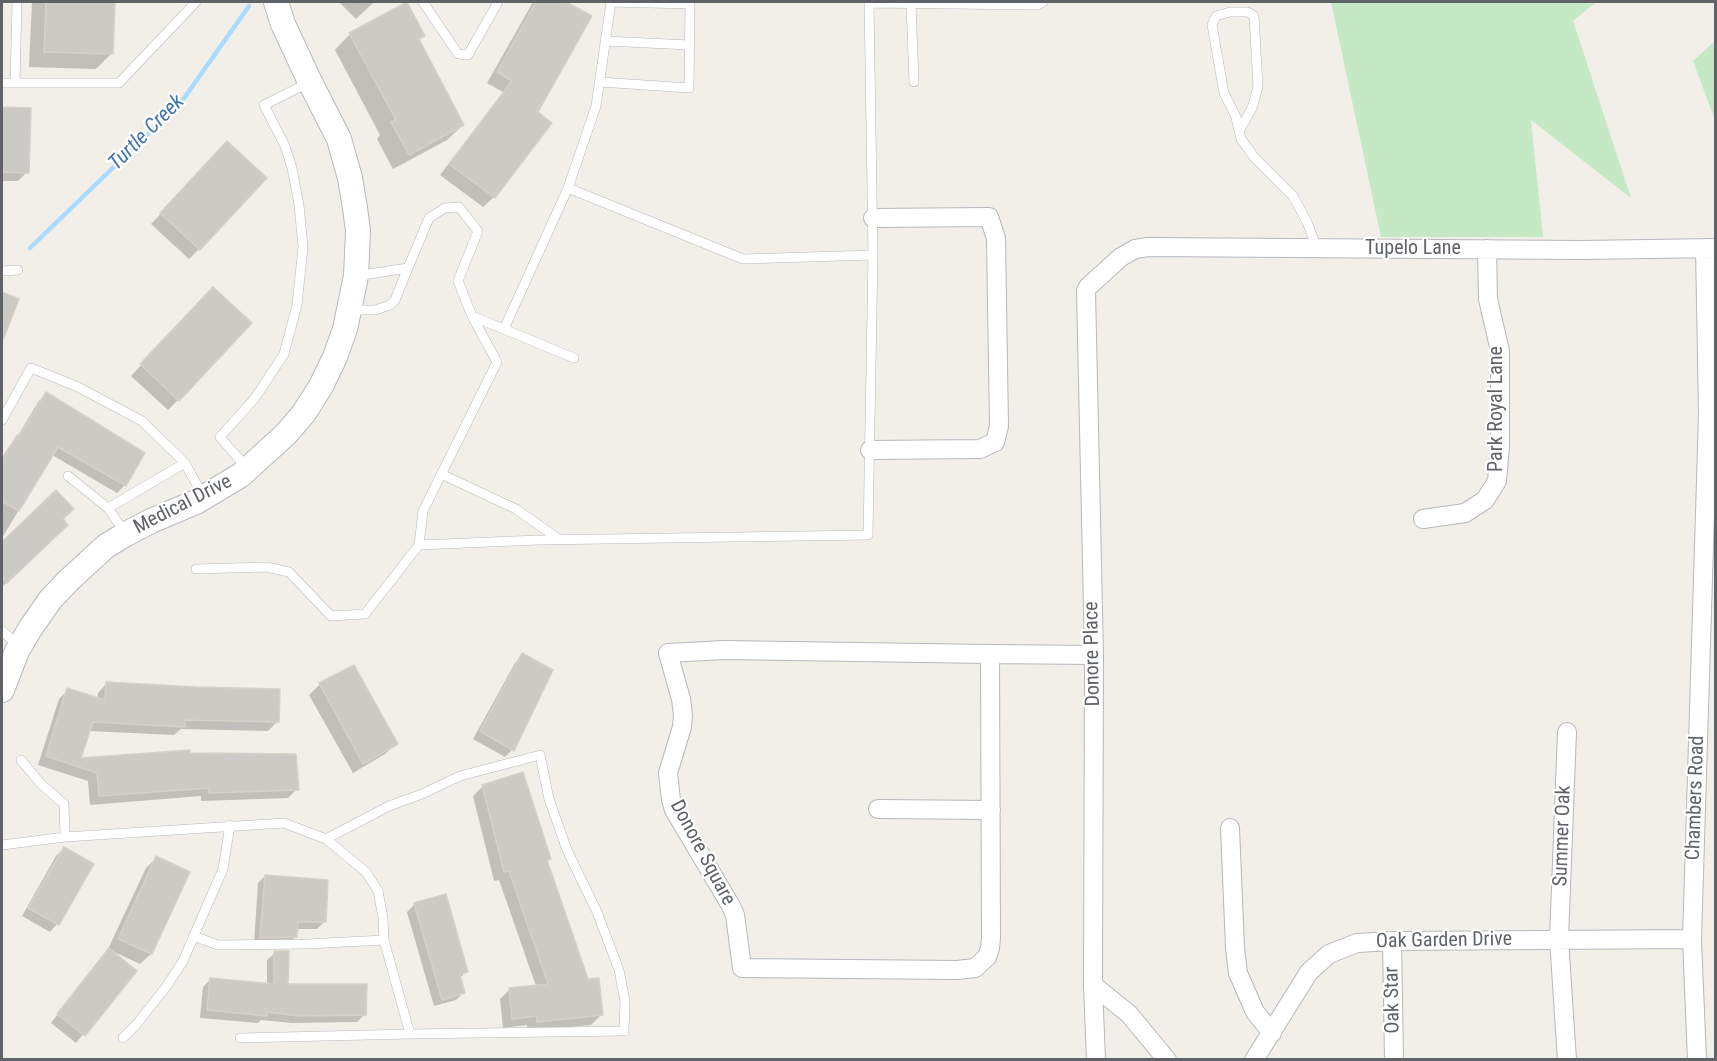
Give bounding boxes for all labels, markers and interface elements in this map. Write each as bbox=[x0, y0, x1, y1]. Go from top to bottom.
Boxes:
water label: Turtle Creek bbox=[104, 90, 190, 176]
street label: Tupelo Lane bbox=[1365, 237, 1461, 261]
street label: Park Royal Lane bbox=[1485, 346, 1509, 472]
street label: Medical Drive bbox=[130, 470, 236, 540]
street label: Donore Place bbox=[1080, 601, 1106, 707]
street label: Chambers Road bbox=[1682, 735, 1710, 861]
street label: Summer Oak bbox=[1549, 785, 1577, 887]
street label: Donore Square bbox=[664, 796, 740, 910]
street label: Oak Garden Drive bbox=[1376, 928, 1512, 954]
street label: Oak Star bbox=[1380, 966, 1406, 1034]

